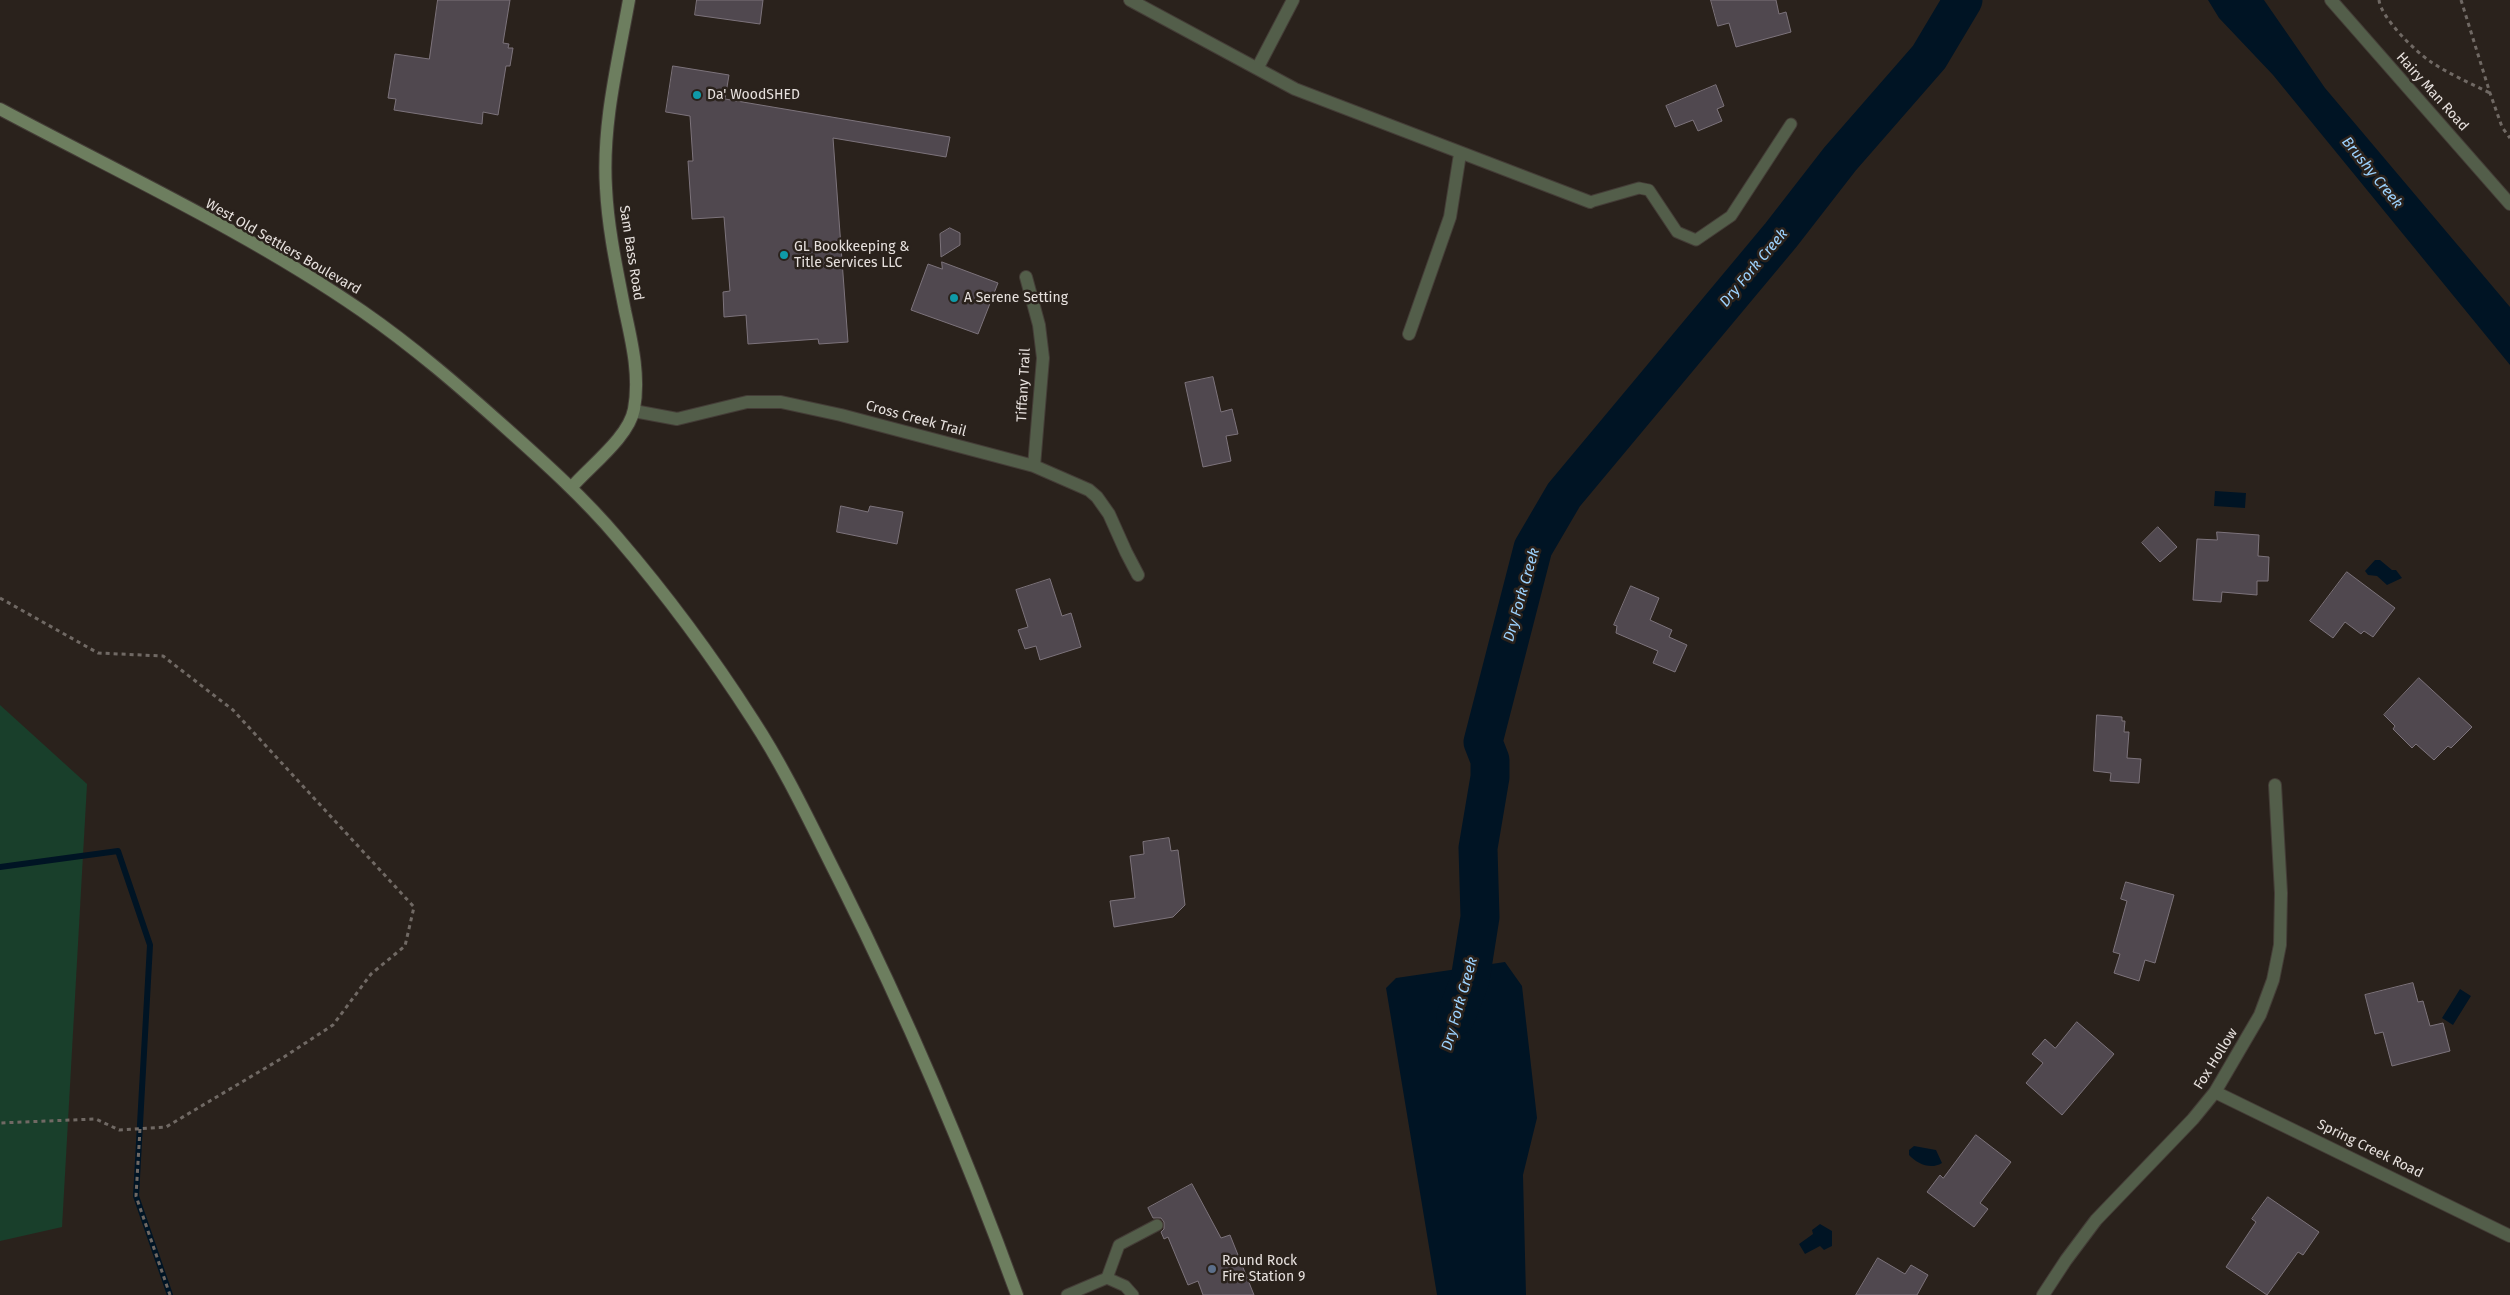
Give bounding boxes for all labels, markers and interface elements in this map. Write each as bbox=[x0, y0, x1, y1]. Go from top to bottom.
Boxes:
street label: Hairy Man Road bbox=[2392, 49, 2472, 135]
place label: Da' WoodSHED bbox=[707, 87, 800, 103]
marker: Da' WoodSHED bbox=[691, 89, 703, 101]
water label: Brushy Creek bbox=[2338, 134, 2406, 212]
street label: West Old Settlers Boulevard bbox=[202, 196, 364, 298]
street label: Sam Bass Road bbox=[615, 204, 647, 302]
water label: Dry Fork Creek bbox=[1716, 225, 1792, 311]
place label: GL Bookkeeping & Title Services LLC bbox=[794, 239, 910, 272]
marker: GL Bookkeeping & Title Services LLC bbox=[778, 249, 790, 261]
place label: A Serene Setting bbox=[964, 290, 1068, 306]
marker: A Serene Setting bbox=[948, 292, 960, 304]
street label: Tiffany Trail bbox=[1014, 348, 1034, 422]
street label: Cross Creek Trail bbox=[864, 397, 968, 441]
water label: Dry Fork Creek bbox=[1500, 546, 1544, 644]
water label: Dry Fork Creek bbox=[1438, 955, 1482, 1053]
street label: Fox Hollow bbox=[2191, 1025, 2241, 1093]
street label: Spring Creek Road bbox=[2314, 1116, 2426, 1182]
place label: Round Rock Fire Station 9 bbox=[1222, 1253, 1305, 1285]
marker: Round Rock Fire Station 9 bbox=[1206, 1263, 1218, 1275]

